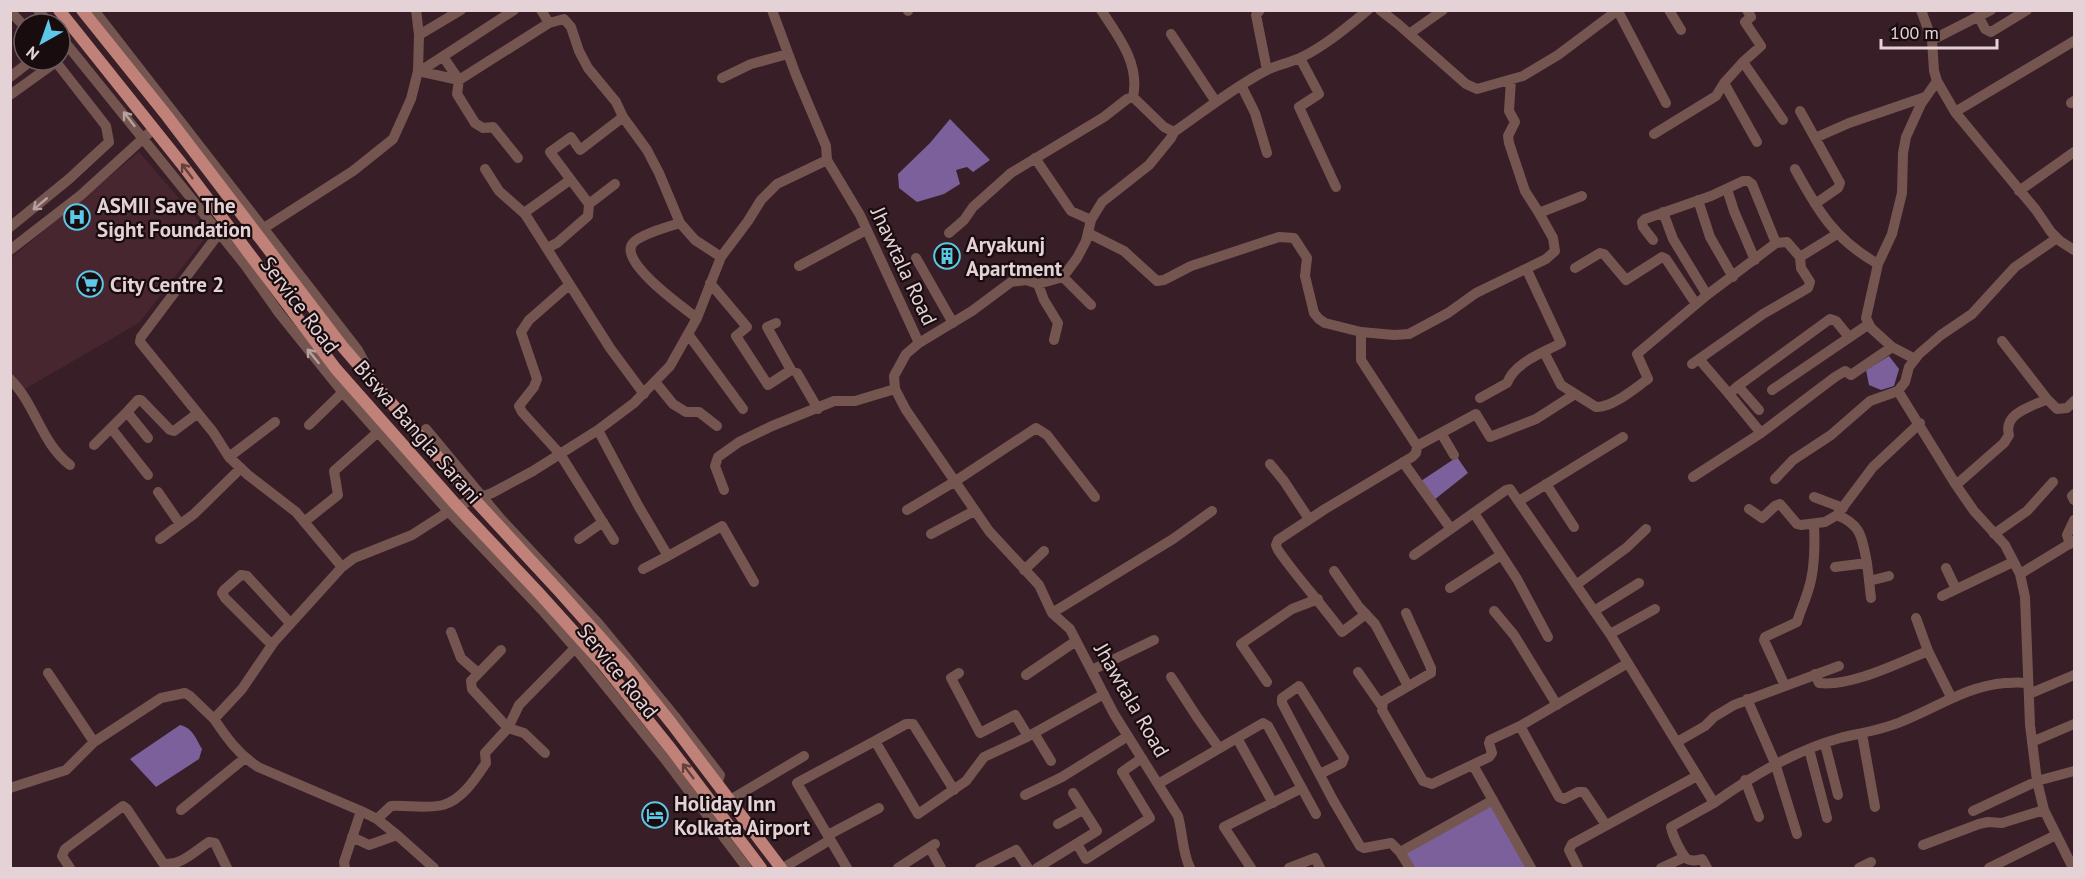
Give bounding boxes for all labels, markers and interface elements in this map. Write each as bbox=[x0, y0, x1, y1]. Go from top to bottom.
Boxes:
north arrow bbox=[12, 12, 72, 72]
scale bar bbox=[1881, 12, 1996, 50]
text: 100 m bbox=[1890, 21, 1939, 44]
text: N bbox=[22, 42, 43, 65]
one-way arrow bbox=[123, 111, 136, 127]
one-way arrow bbox=[180, 163, 193, 179]
place label: ASMII Save The Sight Foundation bbox=[97, 192, 251, 243]
one-way arrow bbox=[32, 197, 48, 210]
hospital icon: ASMII Save The Sight Foundation bbox=[62, 202, 92, 232]
street label: Jhawtala Road bbox=[864, 202, 943, 330]
place label: Aryakunj Apartment bbox=[966, 231, 1063, 282]
building icon: Aryakunj Apartment bbox=[932, 241, 962, 271]
street label: Service Road bbox=[255, 251, 345, 359]
supermarket icon: City Centre 2 bbox=[75, 269, 105, 299]
place label: City Centre 2 bbox=[110, 271, 224, 298]
one-way arrow bbox=[307, 348, 320, 364]
street label: Biswa Bangla Sarani bbox=[348, 354, 488, 510]
street label: Service Road bbox=[571, 618, 665, 724]
street label: Jhawtala Road bbox=[1088, 637, 1176, 762]
one-way arrow bbox=[682, 764, 694, 780]
place label: Holiday Inn Kolkata Airport bbox=[674, 790, 811, 841]
hotel icon: Holiday Inn Kolkata Airport bbox=[640, 800, 670, 830]

